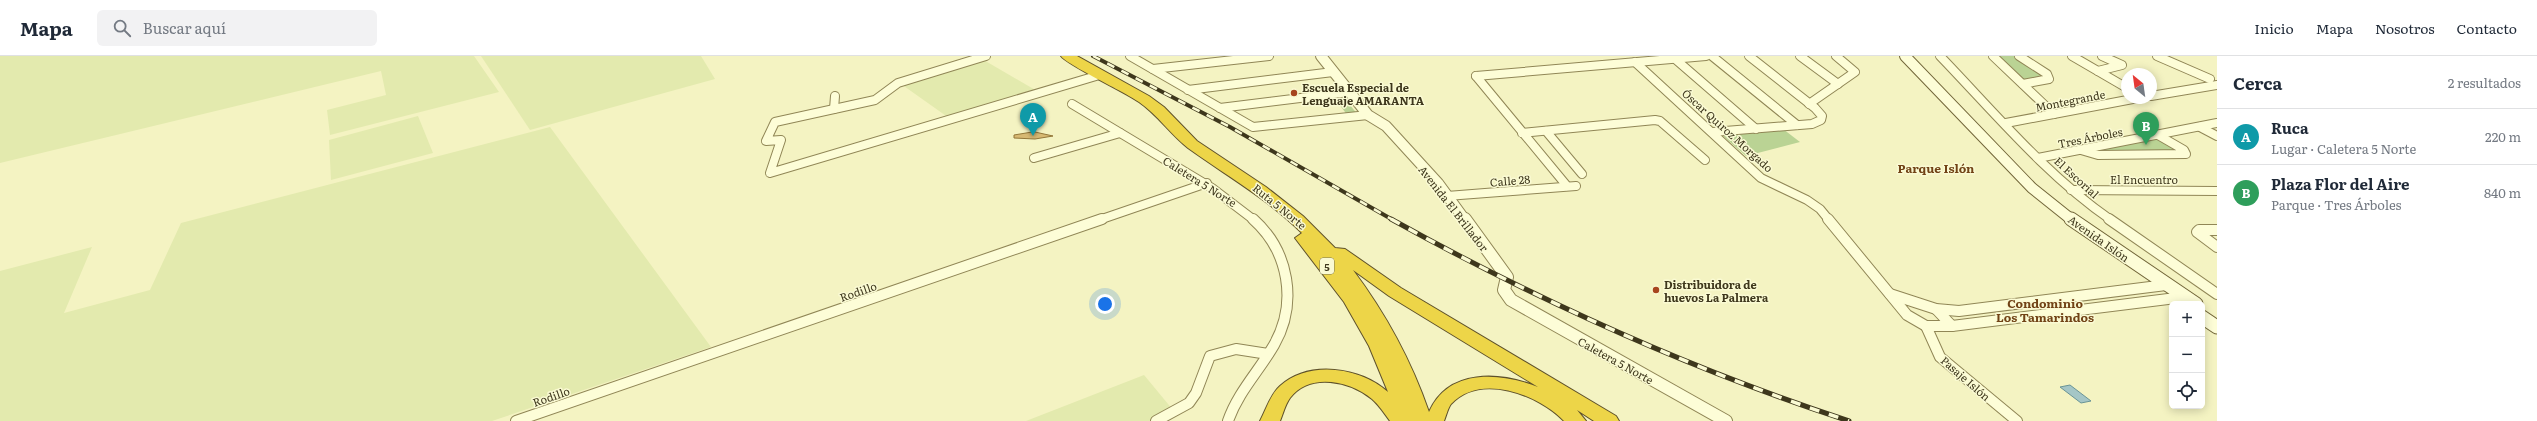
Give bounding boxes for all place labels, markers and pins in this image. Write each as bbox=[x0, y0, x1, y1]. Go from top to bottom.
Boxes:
place label: Escuela Especial de Lenguaje AMARANTA bbox=[1302, 79, 1425, 108]
marker: Escuela Especial de Lenguaje AMARANTA bbox=[1289, 88, 1299, 98]
pin: A bbox=[1020, 103, 1046, 136]
pin: B bbox=[2133, 112, 2159, 145]
place label: Distribuidora de huevos La Palmera bbox=[1664, 276, 1769, 305]
marker: Distribuidora de huevos La Palmera bbox=[1651, 285, 1661, 295]

